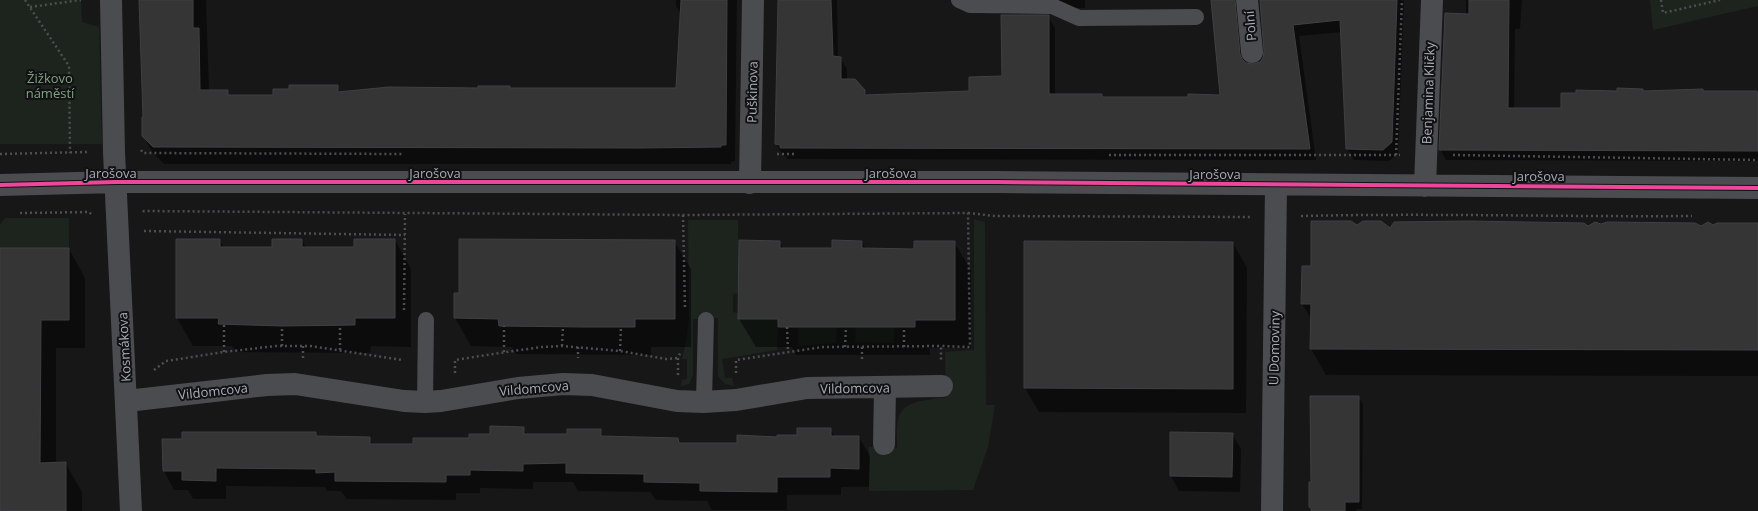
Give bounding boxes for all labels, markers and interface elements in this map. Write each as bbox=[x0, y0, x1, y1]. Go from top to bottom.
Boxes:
street label: Polní bbox=[1240, 9, 1260, 42]
street label: Benjamina Kličky bbox=[1417, 41, 1439, 144]
street label: Puškinova bbox=[742, 61, 762, 123]
park label: Žižkovo náměstí bbox=[26, 69, 75, 102]
street label: Jarošova bbox=[83, 164, 137, 182]
street label: Jarošova bbox=[407, 164, 461, 182]
street label: Jarošova bbox=[863, 164, 917, 182]
street label: Jarošova bbox=[1187, 165, 1241, 183]
street label: Jarošova bbox=[1511, 167, 1565, 185]
street label: U Domoviny bbox=[1264, 310, 1284, 385]
street label: Kosmákova bbox=[113, 312, 135, 382]
street label: Vildomcova bbox=[498, 376, 570, 400]
street label: Vildomcova bbox=[177, 378, 249, 404]
street label: Vildomcova bbox=[820, 378, 890, 398]

